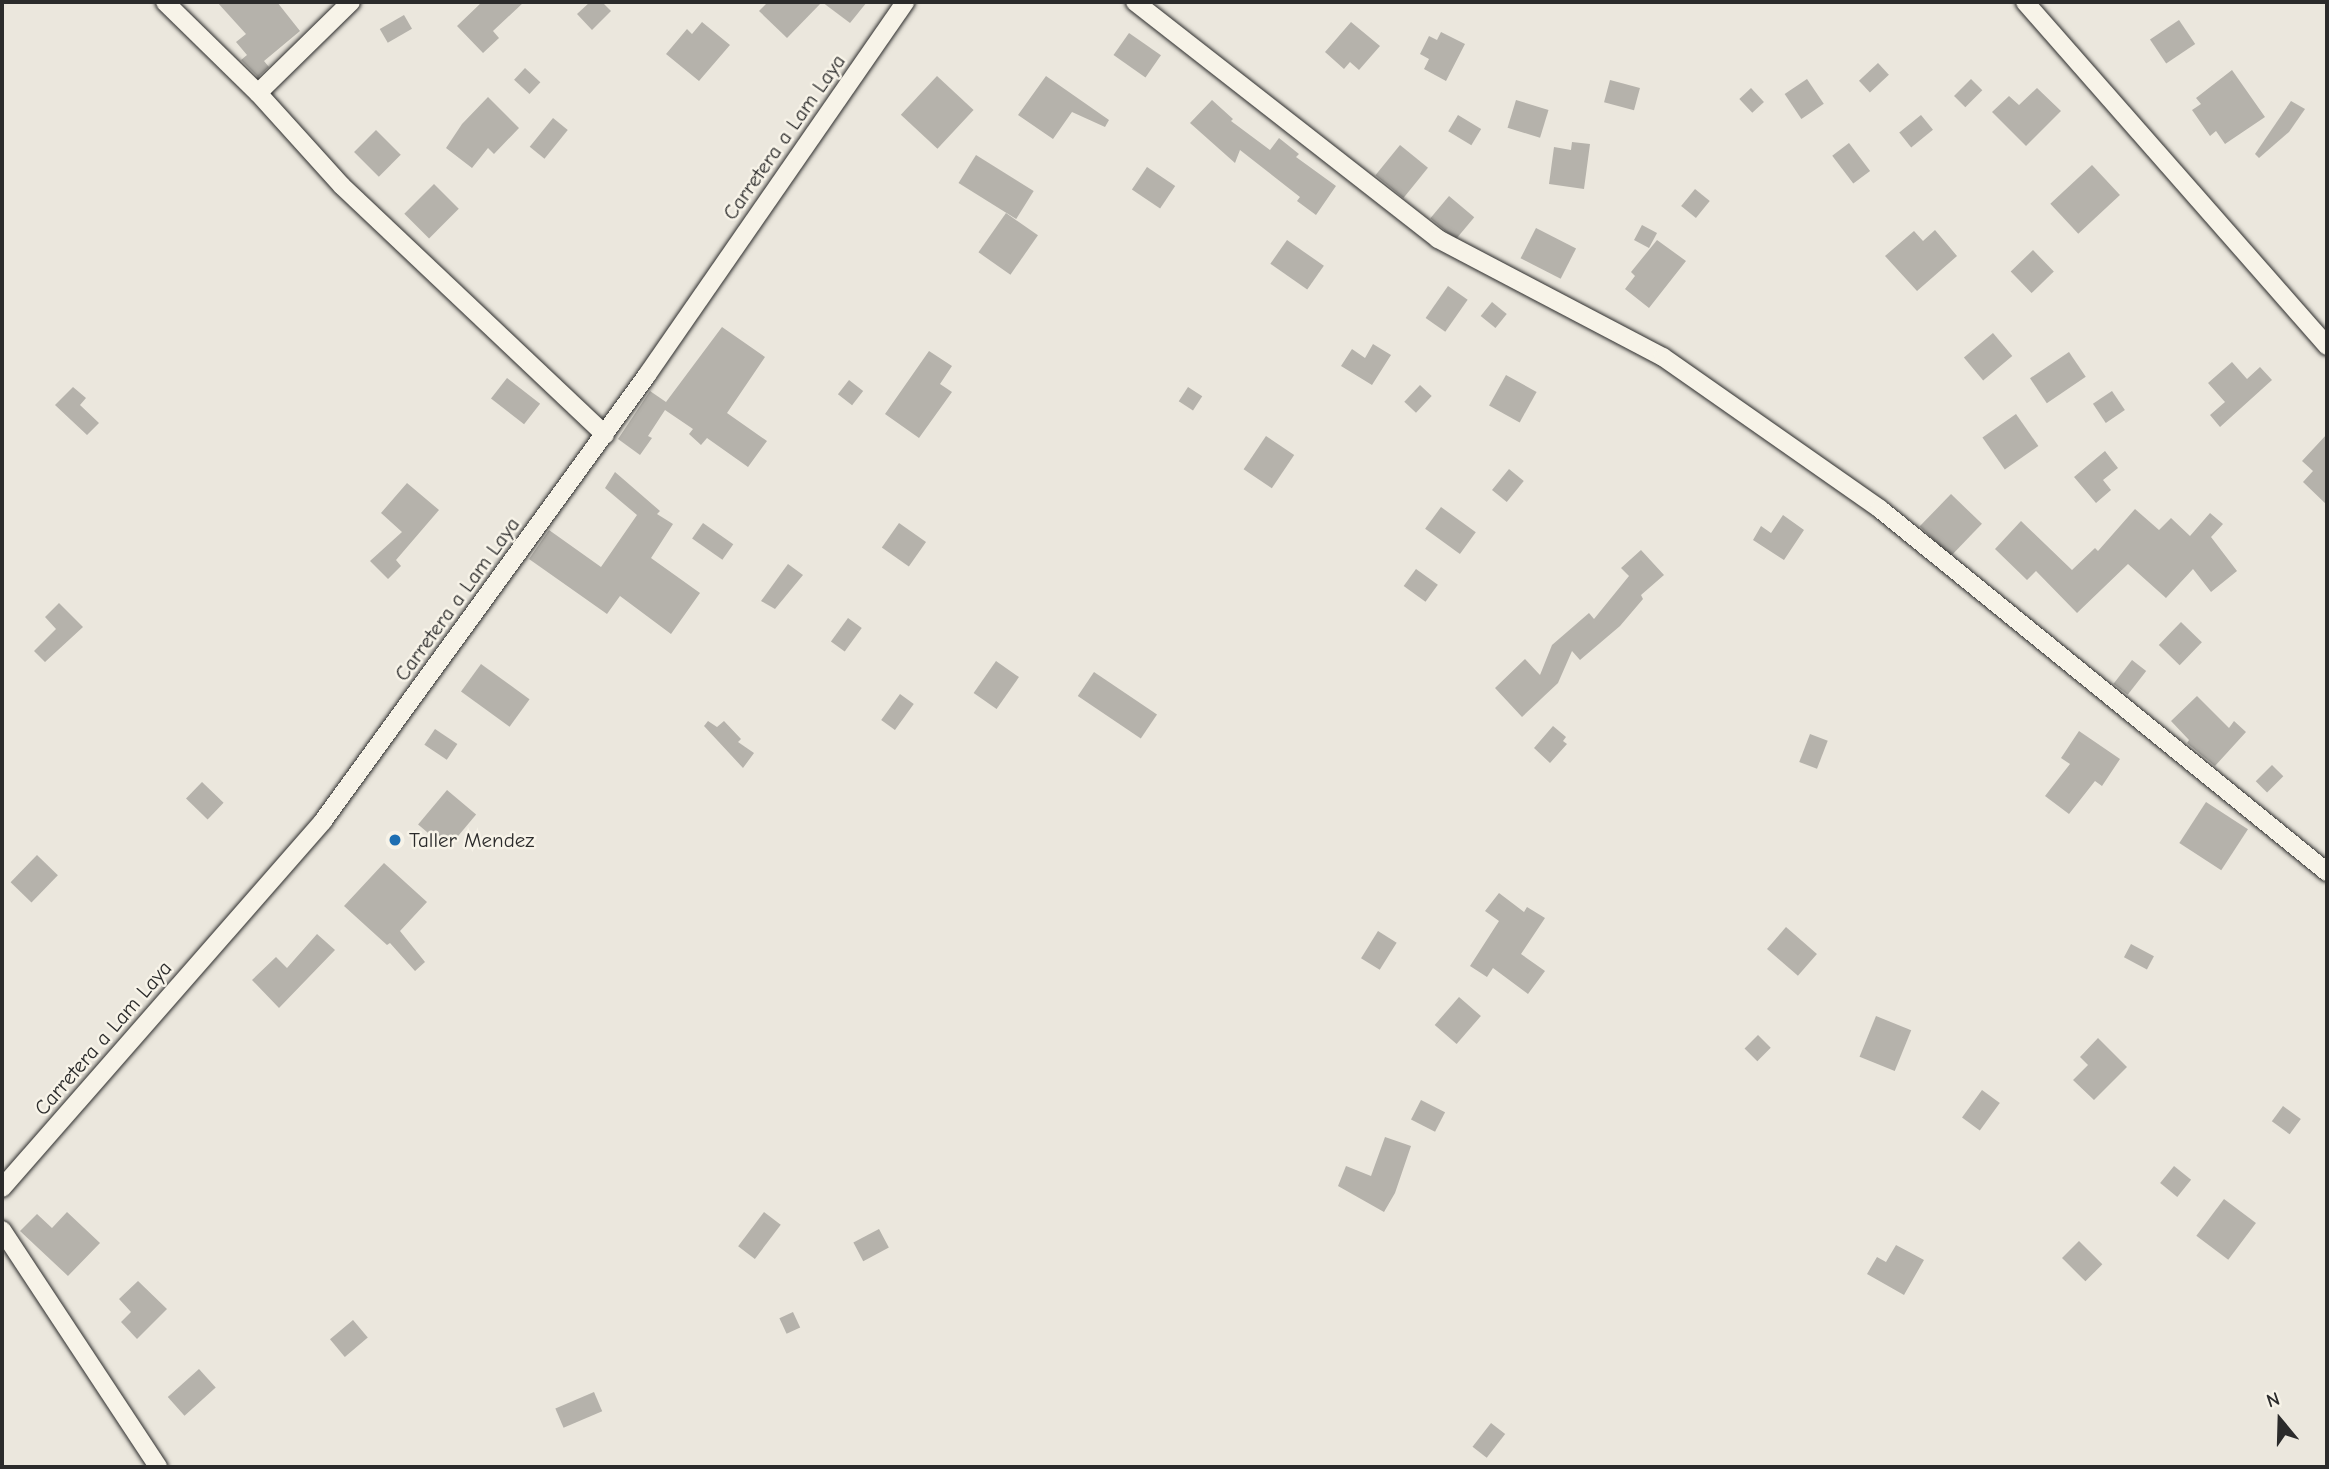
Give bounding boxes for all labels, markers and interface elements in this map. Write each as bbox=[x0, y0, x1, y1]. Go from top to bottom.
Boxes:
street label: Carretera a Lam Laya bbox=[717, 49, 851, 225]
street label: Carretera a Lam Laya bbox=[389, 512, 525, 686]
place label: Taller Mendez bbox=[409, 827, 534, 853]
marker: Taller Mendez bbox=[387, 832, 403, 848]
street label: Carretera a Lam Laya bbox=[29, 956, 177, 1120]
north arrow bbox=[2245, 1385, 2315, 1455]
text: N bbox=[2264, 1388, 2283, 1413]

